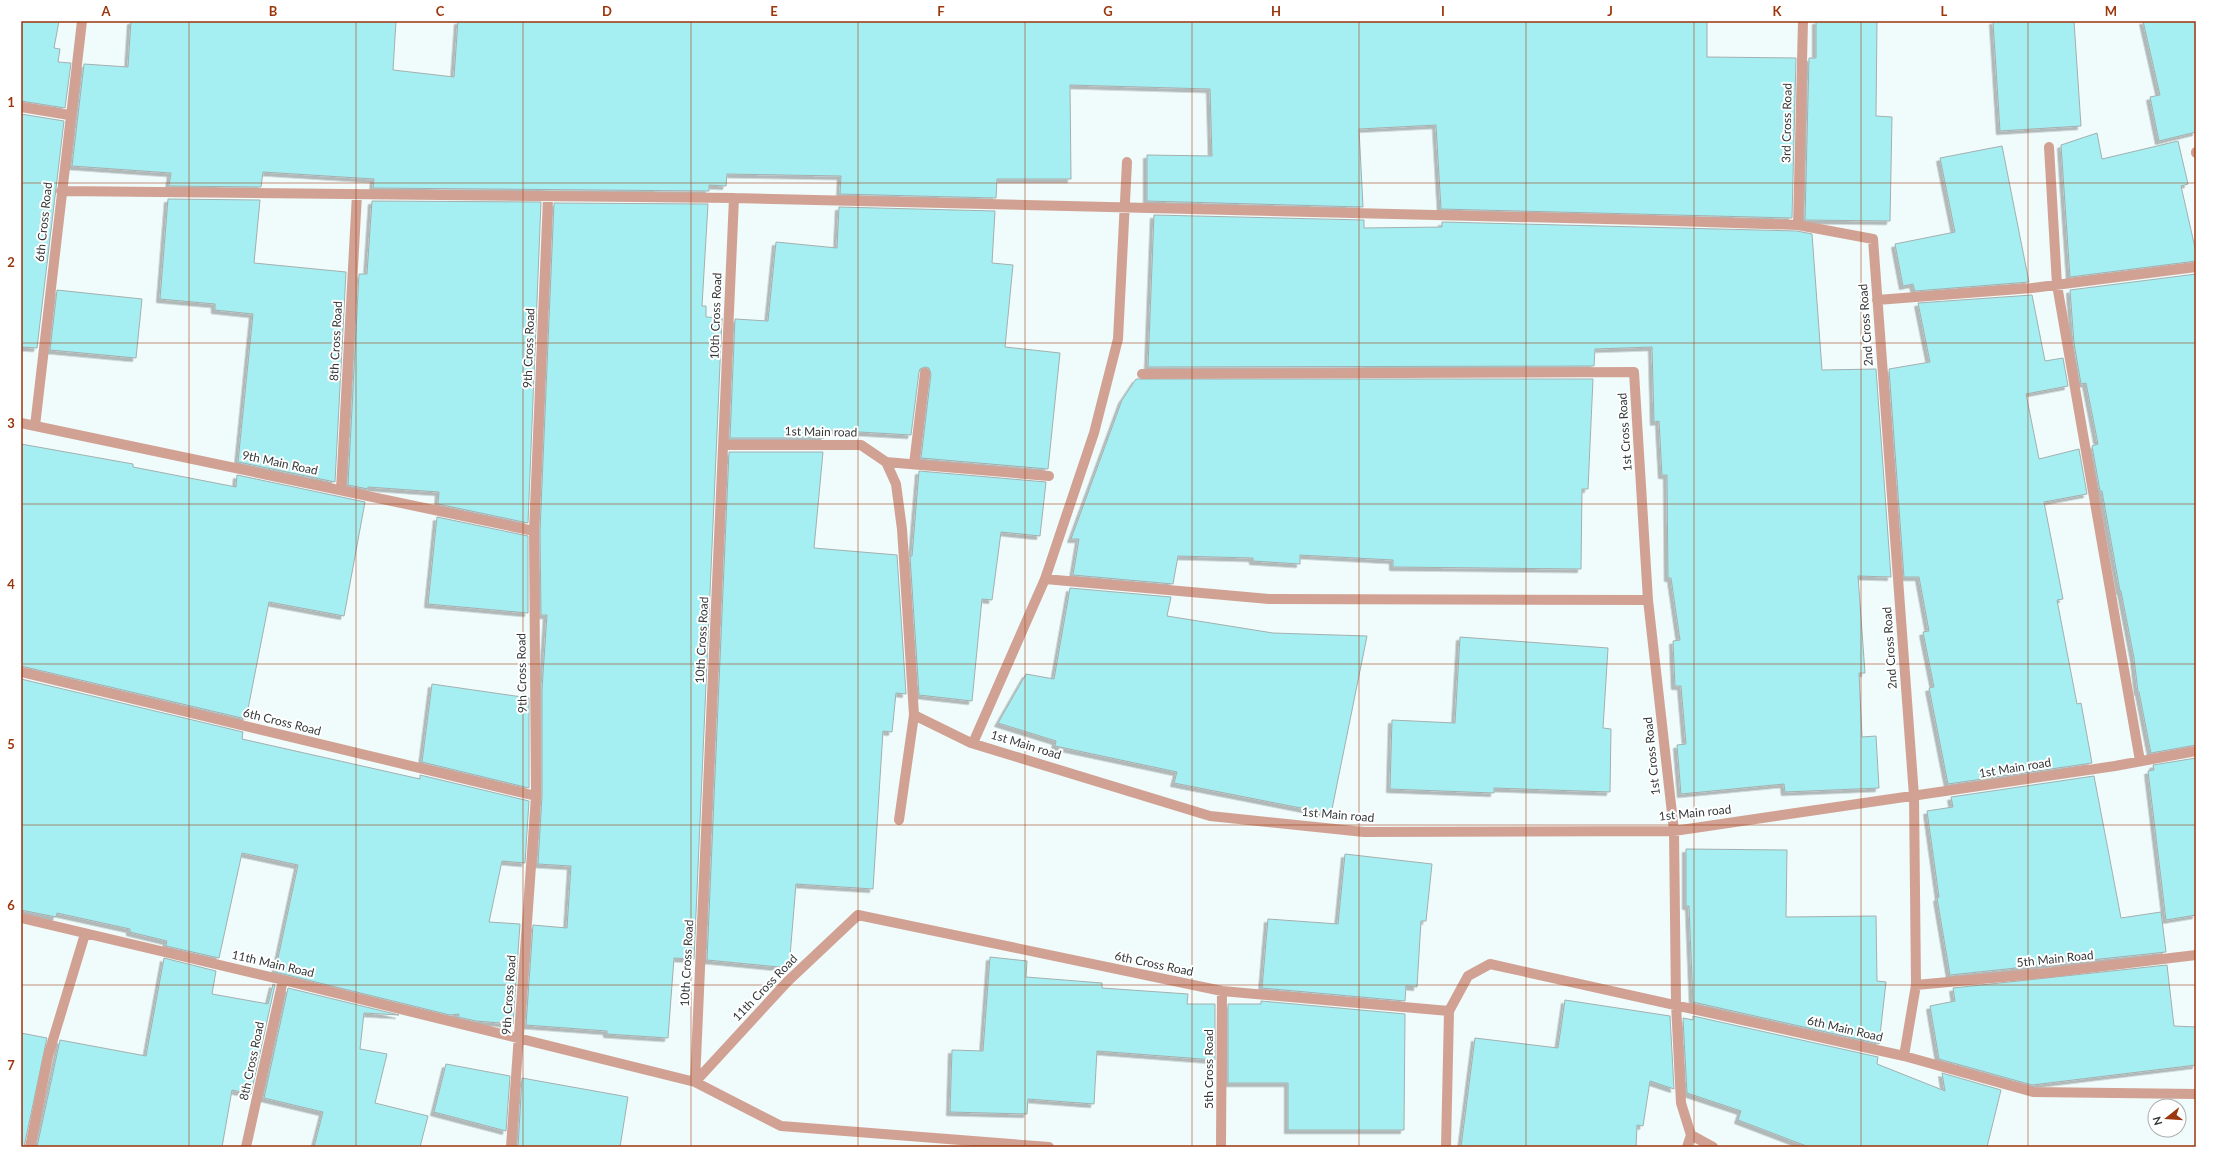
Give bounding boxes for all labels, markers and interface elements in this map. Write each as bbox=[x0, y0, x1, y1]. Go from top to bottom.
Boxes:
text: A bbox=[100, 3, 111, 19]
text: B bbox=[269, 3, 278, 19]
text: C bbox=[436, 3, 445, 19]
text: D bbox=[602, 3, 612, 19]
text: E bbox=[770, 3, 778, 19]
text: F bbox=[937, 3, 945, 19]
text: G bbox=[1103, 3, 1113, 19]
text: H bbox=[1271, 3, 1281, 19]
text: I bbox=[1441, 3, 1445, 19]
text: J bbox=[1607, 3, 1613, 19]
text: K bbox=[1773, 3, 1783, 19]
text: L bbox=[1941, 3, 1948, 19]
text: M bbox=[2105, 3, 2117, 19]
street label: 3rd Cross Road bbox=[1778, 83, 1795, 163]
text: 1 bbox=[7, 94, 15, 110]
street label: 6th Cross Road bbox=[32, 181, 55, 263]
text: 2 bbox=[7, 254, 15, 270]
street label: 10th Cross Road bbox=[706, 272, 725, 360]
street label: 2nd Cross Road bbox=[1855, 283, 1876, 367]
street label: 8th Cross Road bbox=[326, 301, 345, 381]
street label: 9th Cross Road bbox=[520, 308, 537, 388]
street label: 1st Cross Road bbox=[1614, 392, 1635, 472]
text: 3 bbox=[7, 415, 15, 431]
street label: 1st Main road bbox=[785, 423, 857, 440]
street label: 9th Main Road bbox=[241, 447, 319, 478]
text: 4 bbox=[7, 576, 15, 592]
street label: 10th Cross Road bbox=[692, 596, 711, 684]
street label: 2nd Cross Road bbox=[1879, 606, 1900, 690]
street label: 9th Cross Road bbox=[513, 633, 530, 713]
street label: 6th Cross Road bbox=[241, 705, 323, 738]
street label: 1st Cross Road bbox=[1640, 716, 1663, 796]
street label: 1st Main road bbox=[989, 727, 1063, 762]
text: 5 bbox=[7, 736, 15, 752]
street label: 1st Main road bbox=[1978, 754, 2052, 781]
street label: 1st Main road bbox=[1658, 801, 1732, 824]
street label: 1st Main road bbox=[1301, 804, 1375, 825]
text: 6 bbox=[7, 897, 15, 913]
street label: 10th Cross Road bbox=[677, 919, 696, 1007]
street label: 11th Main Road bbox=[230, 947, 316, 980]
street label: 5th Main Road bbox=[2016, 947, 2094, 970]
street label: 6th Cross Road bbox=[1113, 948, 1195, 979]
street label: 11th Cross Road bbox=[729, 951, 800, 1024]
street label: 9th Cross Road bbox=[498, 955, 519, 1035]
street label: 6th Main Road bbox=[1806, 1013, 1884, 1045]
street label: 8th Cross Road bbox=[236, 1020, 267, 1102]
street label: 5th Cross Road bbox=[1201, 1029, 1216, 1109]
text: 7 bbox=[7, 1057, 15, 1073]
north arrow bbox=[2147, 1098, 2187, 1138]
text: N bbox=[2150, 1115, 2164, 1127]

